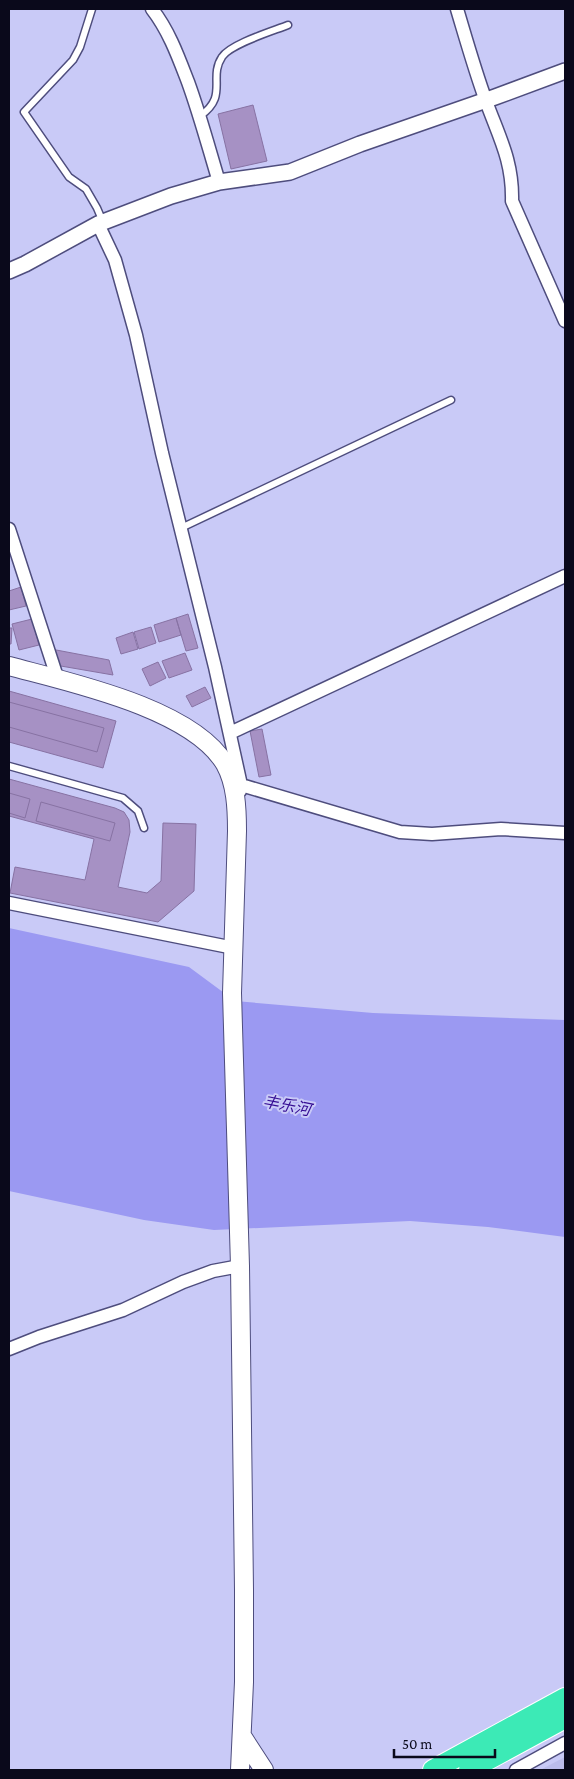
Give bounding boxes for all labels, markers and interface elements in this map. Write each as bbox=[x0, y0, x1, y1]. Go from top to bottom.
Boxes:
water label: 丰乐河 bbox=[262, 1093, 315, 1119]
scale bar bbox=[394, 1726, 495, 1758]
text: 50 m bbox=[402, 1736, 432, 1752]

